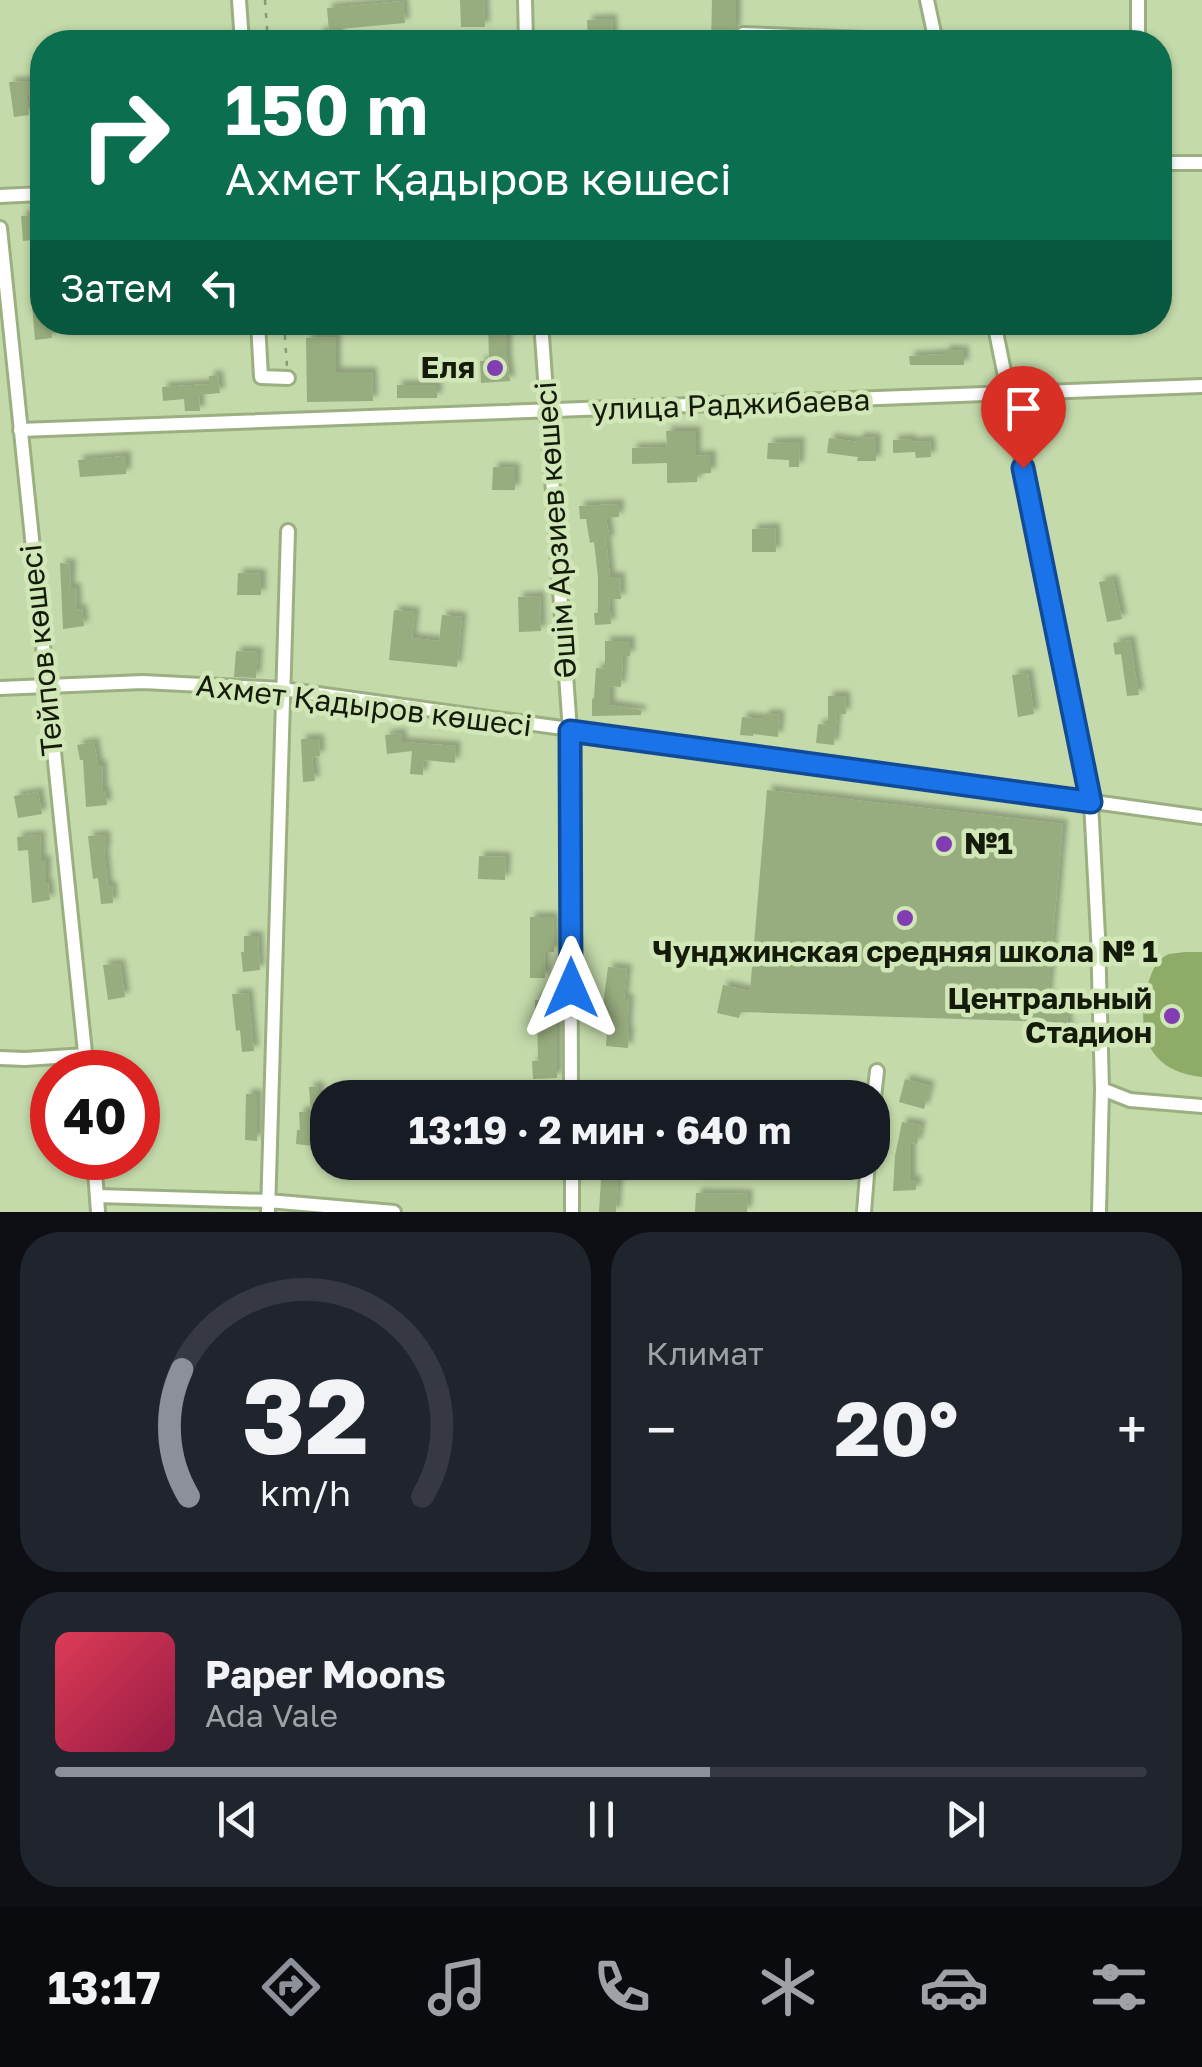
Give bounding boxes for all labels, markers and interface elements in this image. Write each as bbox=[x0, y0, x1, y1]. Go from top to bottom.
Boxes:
text: 150 m bbox=[225, 66, 428, 150]
icon: right bbox=[60, 70, 190, 200]
text: Ахмет Қадыров көшесі bbox=[225, 151, 732, 205]
icon: left bbox=[193, 260, 248, 315]
text: Затем bbox=[60, 265, 173, 310]
place label: Еля bbox=[421, 349, 475, 385]
marker: Еля bbox=[484, 357, 506, 379]
pin bbox=[981, 366, 1066, 469]
street label: Әшім Арзиев көшесі bbox=[527, 380, 583, 680]
street label: улица Раджибаева bbox=[591, 381, 871, 427]
icon: arrive bbox=[996, 381, 1051, 436]
street label: Тейпов көшесі bbox=[12, 542, 70, 758]
street label: Ахмет Қадыров көшесі bbox=[194, 667, 534, 743]
place label: №1 bbox=[964, 825, 1013, 861]
marker: №1 bbox=[933, 833, 955, 855]
marker: Чунджинская средняя школа № 1 bbox=[894, 907, 916, 929]
place label: Чунджинская средняя школа № 1 bbox=[652, 933, 1158, 969]
position arrow bbox=[519, 936, 623, 1040]
place label: Центральный Стадион bbox=[947, 980, 1152, 1050]
marker: Центральный Стадион bbox=[1161, 1005, 1183, 1027]
speed limit sign: 40 bbox=[30, 1050, 160, 1180]
text: 13:19 · 2 мин · 640 m bbox=[409, 1107, 791, 1152]
text: Климат bbox=[646, 1334, 764, 1372]
text: 32 bbox=[242, 1352, 369, 1477]
text: 20° bbox=[835, 1382, 958, 1473]
text: − bbox=[646, 1396, 676, 1462]
text: + bbox=[1117, 1396, 1147, 1462]
text: km/h bbox=[260, 1471, 351, 1514]
text: Paper Moons bbox=[205, 1651, 446, 1696]
text: Ada Vale bbox=[205, 1696, 338, 1734]
icon: previous bbox=[210, 1792, 265, 1847]
icon: pause bbox=[574, 1792, 629, 1847]
icon: next bbox=[938, 1792, 993, 1847]
icon: directions bbox=[256, 1952, 326, 2022]
icon: music bbox=[422, 1952, 492, 2022]
icon: phone bbox=[587, 1952, 657, 2022]
icon: climate bbox=[753, 1952, 823, 2022]
icon: car bbox=[919, 1952, 989, 2022]
icon: filters bbox=[1084, 1952, 1154, 2022]
text: 13:17 bbox=[48, 1960, 161, 2014]

